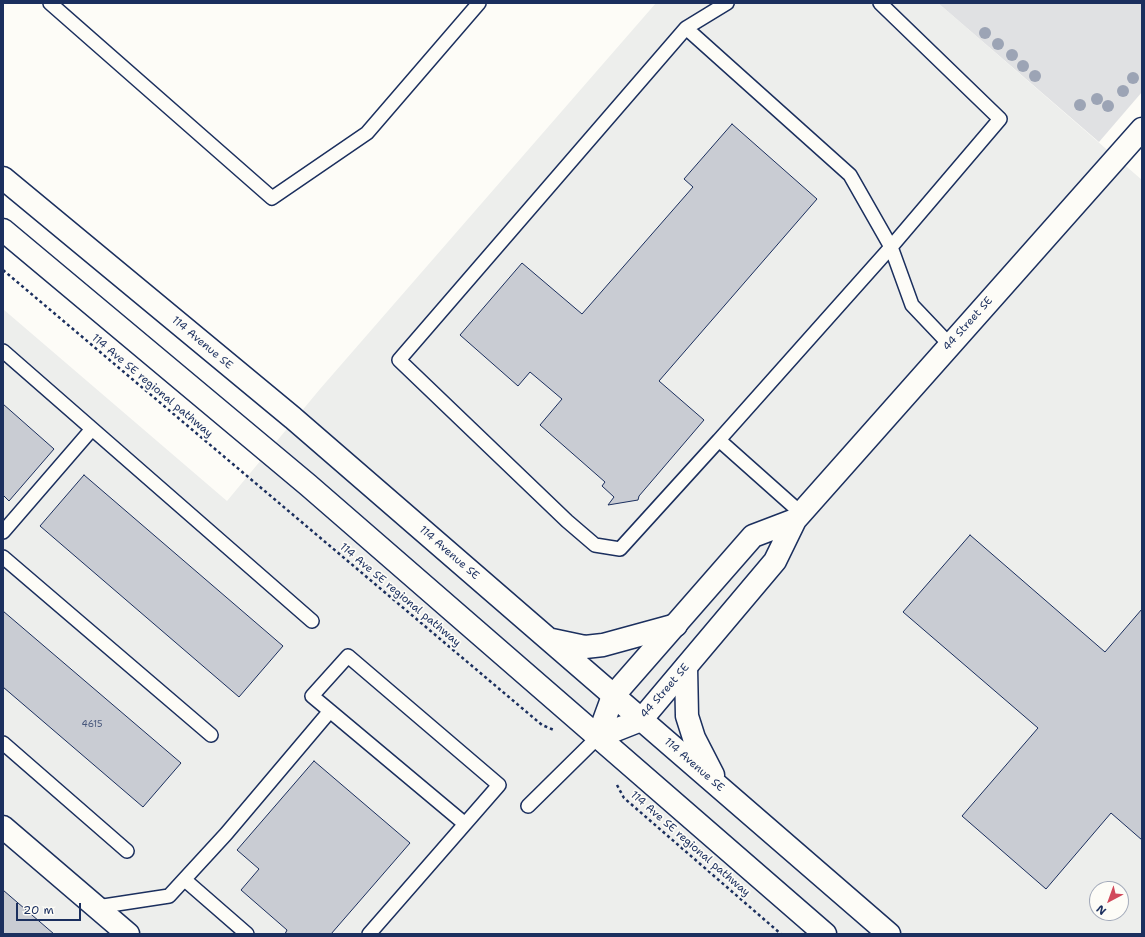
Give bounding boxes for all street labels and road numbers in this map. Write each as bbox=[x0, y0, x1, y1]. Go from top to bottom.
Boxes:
street label: 44 Street SE bbox=[940, 294, 996, 354]
street label: 114 Avenue SE bbox=[169, 314, 235, 372]
street label: 114 Ave SE regional pathway bbox=[89, 331, 215, 441]
street label: 114 Avenue SE bbox=[416, 523, 482, 583]
street label: 114 Ave SE regional pathway bbox=[337, 540, 463, 650]
street label: 44 Street SE bbox=[638, 661, 692, 721]
street label: 114 Avenue SE bbox=[661, 735, 727, 795]
street label: 114 Ave SE regional pathway bbox=[628, 789, 752, 899]

